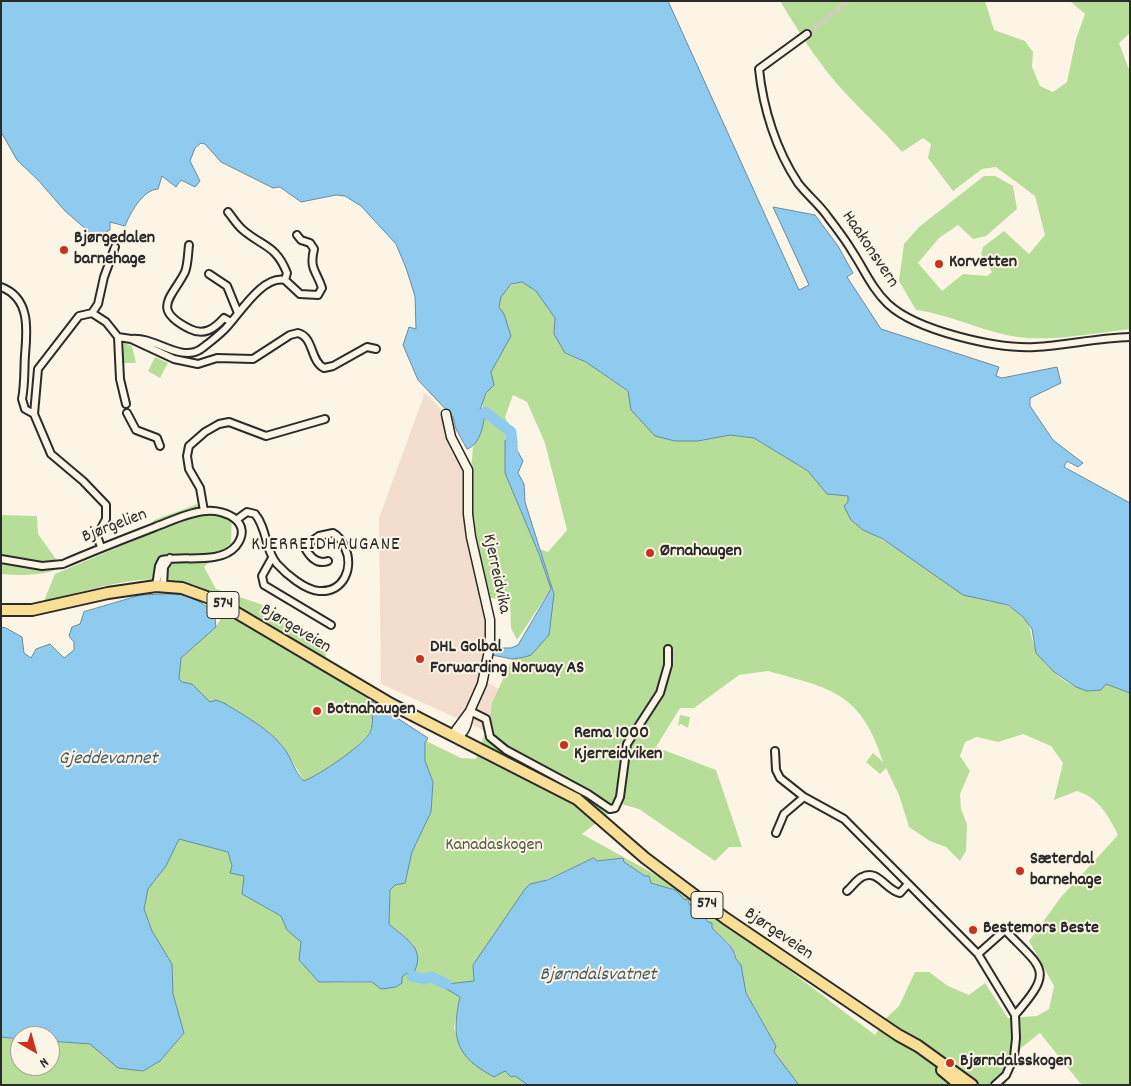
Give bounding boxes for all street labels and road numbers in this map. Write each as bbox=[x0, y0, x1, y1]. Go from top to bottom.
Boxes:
street label: Haakonsvern bbox=[835, 208, 903, 292]
street label: Bjørgelien bbox=[80, 505, 150, 549]
street label: Kjerreidvika bbox=[476, 532, 514, 616]
road number: 574 bbox=[207, 592, 239, 618]
street label: Bjørgeveien bbox=[256, 600, 334, 660]
road number: 574 bbox=[691, 892, 723, 918]
street label: Bjørgeveien bbox=[739, 904, 817, 966]

